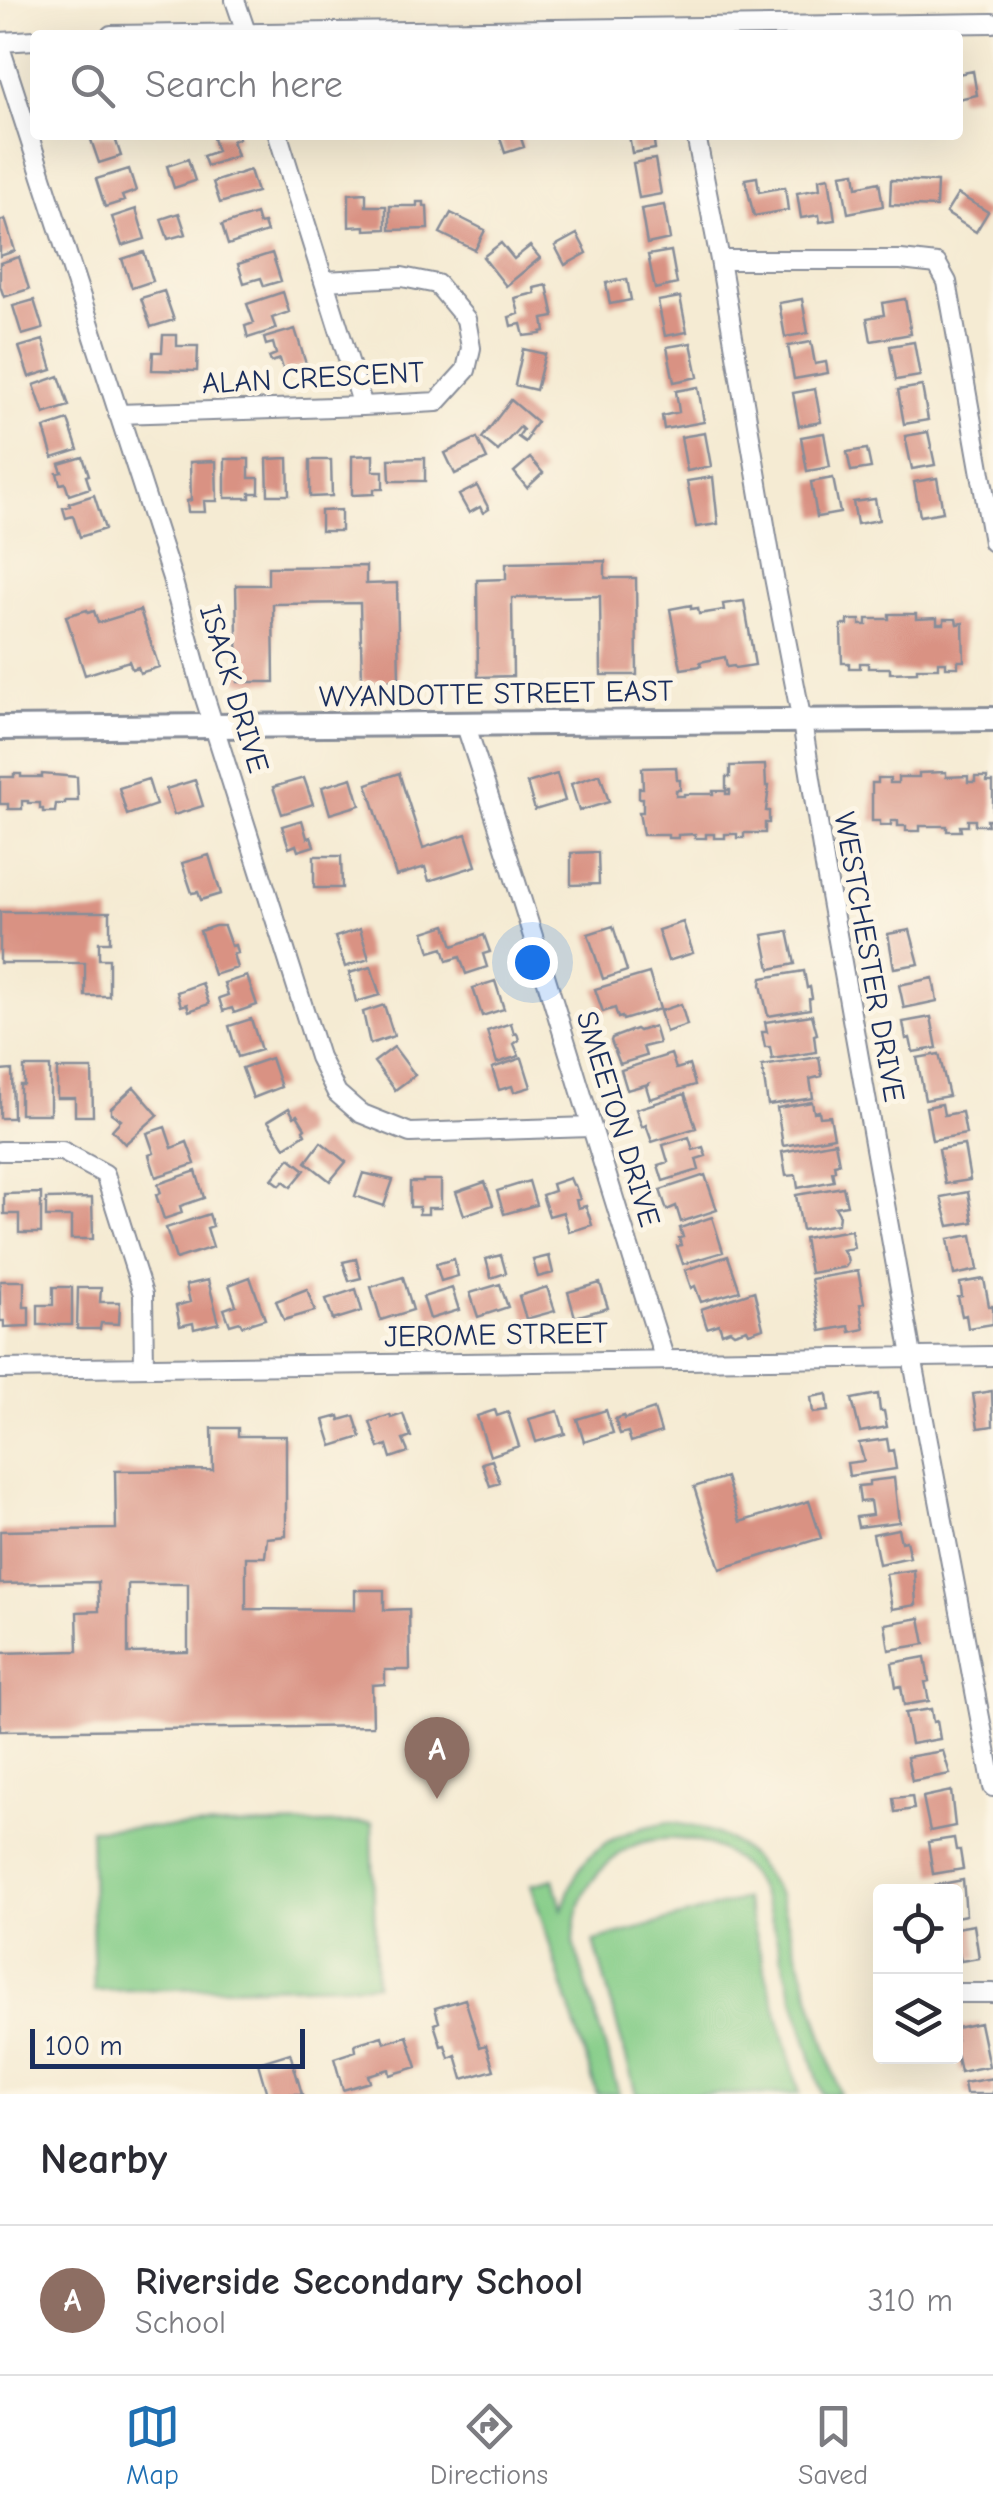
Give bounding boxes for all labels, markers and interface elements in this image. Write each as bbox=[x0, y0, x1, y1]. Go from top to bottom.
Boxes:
search box bbox=[30, 30, 963, 140]
icon: search bbox=[65, 58, 120, 113]
text: Search here bbox=[145, 63, 343, 107]
street label: ALAN CRESCENT bbox=[201, 355, 425, 401]
street label: ISACK DRIVE bbox=[192, 601, 276, 777]
street label: WYANDOTTE STREET EAST bbox=[318, 673, 674, 715]
street label: WESTCHESTER DRIVE bbox=[826, 809, 912, 1105]
your location bbox=[507, 937, 558, 988]
street label: SMEETON DRIVE bbox=[569, 1007, 667, 1231]
street label: JEROME STREET bbox=[384, 1316, 609, 1354]
pin: A bbox=[404, 1716, 470, 1799]
map controls bbox=[873, 1884, 963, 2064]
button: locate bbox=[873, 1884, 963, 1974]
button: layers bbox=[873, 1974, 963, 2064]
scale bar bbox=[30, 2024, 305, 2068]
text: 100 m bbox=[45, 2030, 123, 2062]
text: Nearby bbox=[40, 2135, 167, 2184]
text: Riverside Secondary School bbox=[135, 2260, 583, 2304]
text: A bbox=[64, 2282, 81, 2319]
text: 310 m bbox=[867, 2282, 953, 2319]
text: School bbox=[135, 2304, 226, 2341]
tab: Map bbox=[125, 2399, 180, 2491]
tab: Directions bbox=[430, 2399, 548, 2491]
tab: Saved bbox=[798, 2399, 868, 2491]

